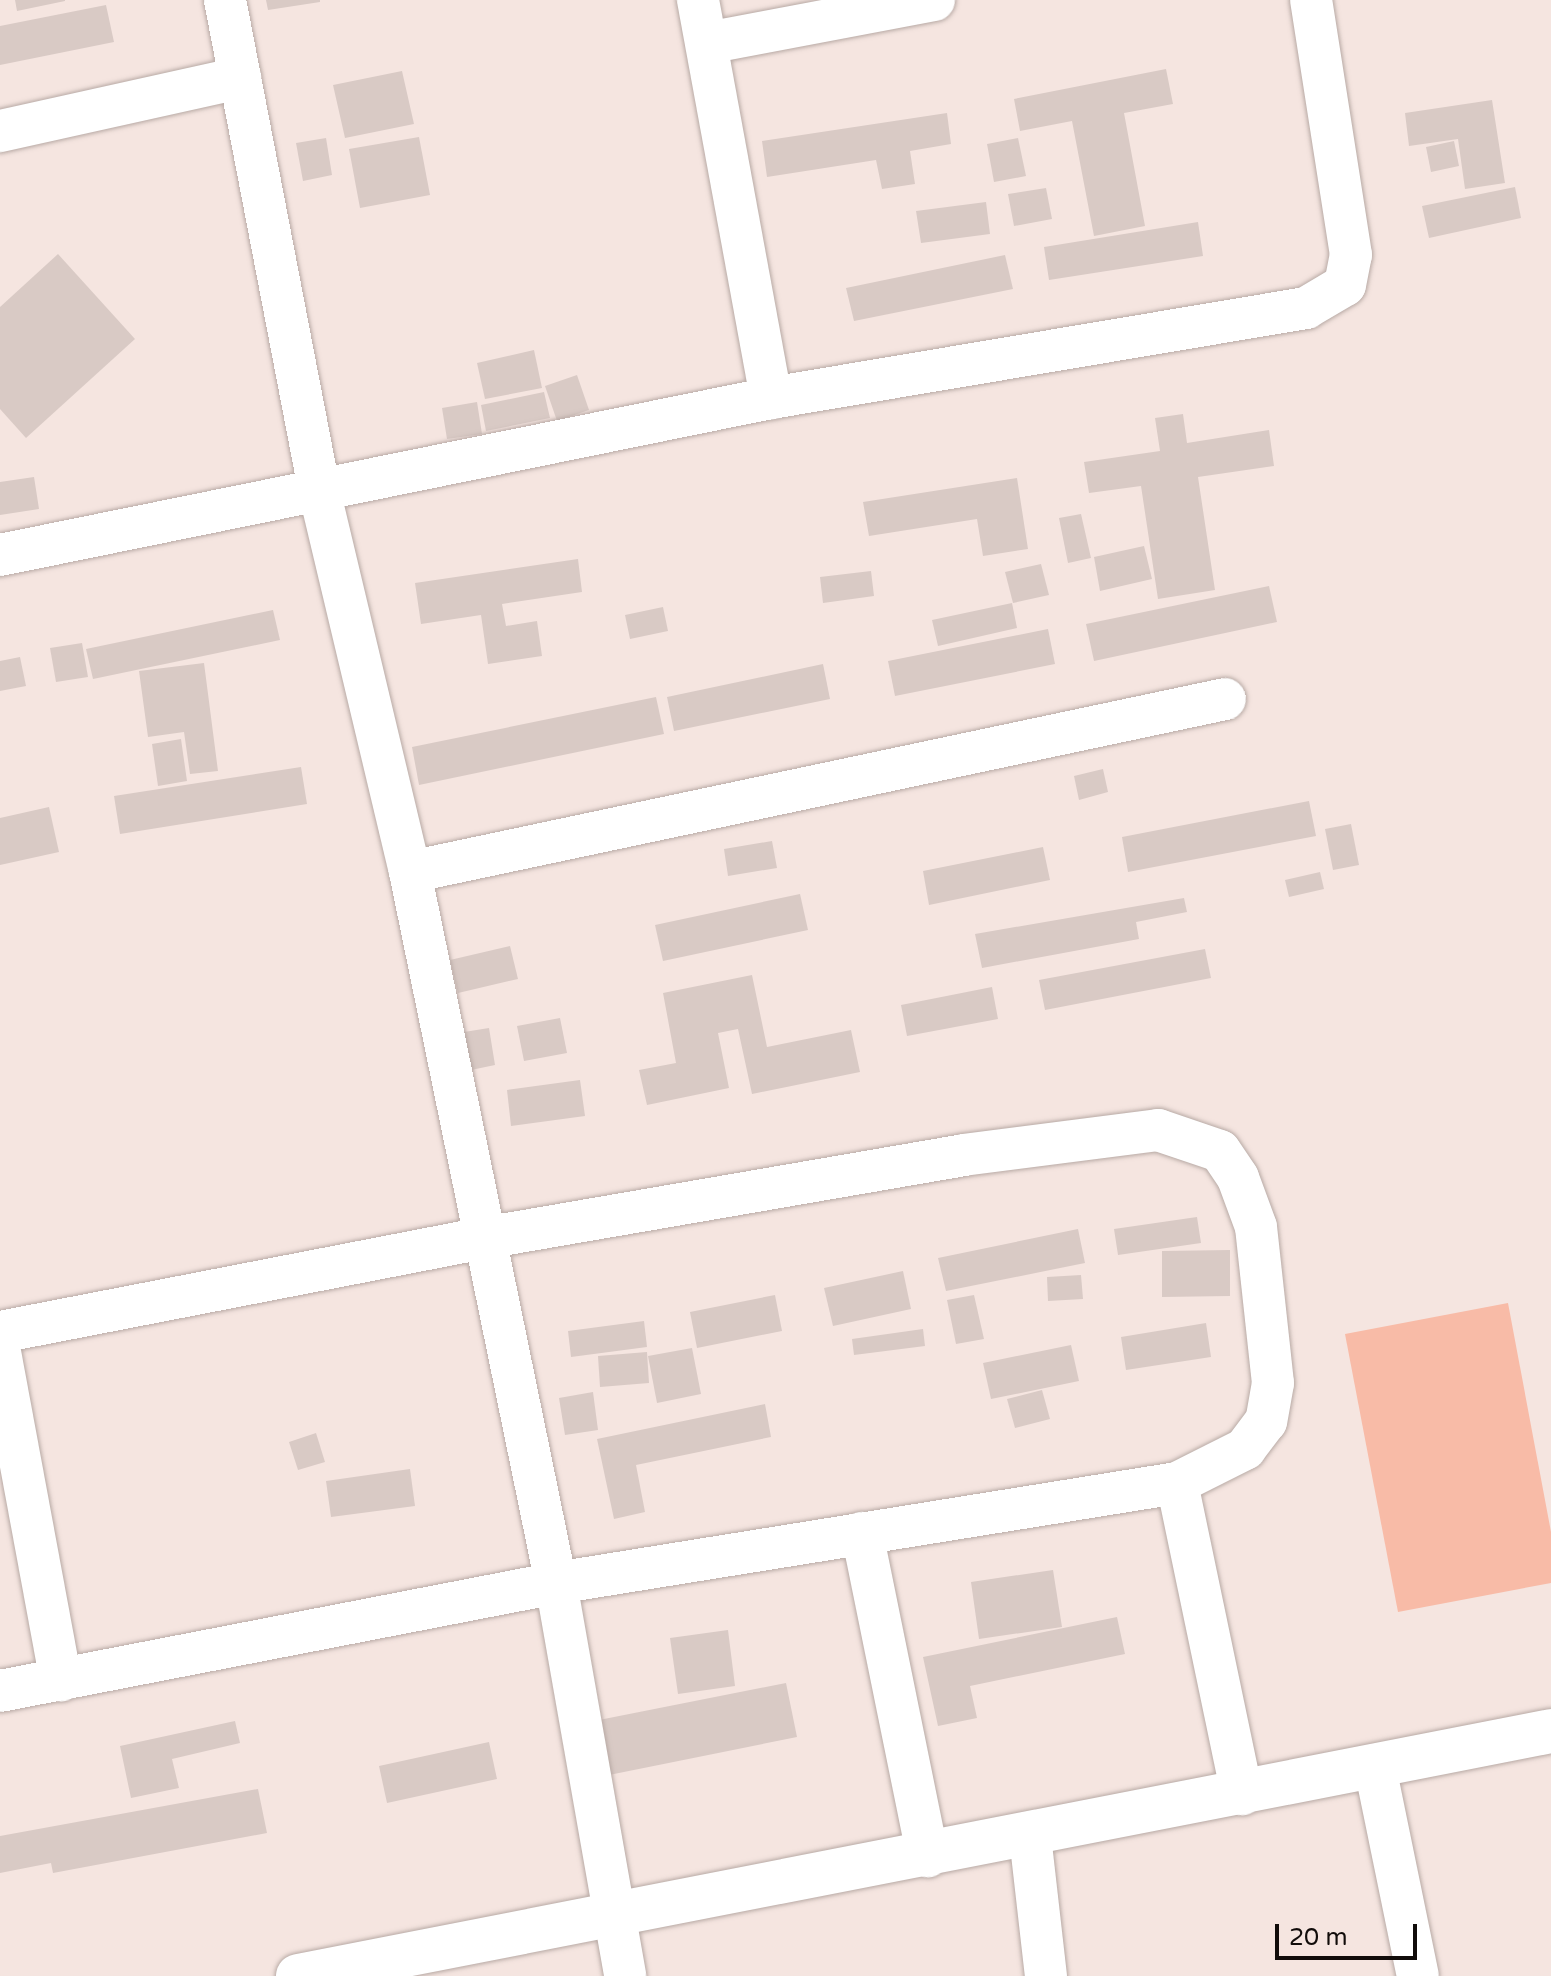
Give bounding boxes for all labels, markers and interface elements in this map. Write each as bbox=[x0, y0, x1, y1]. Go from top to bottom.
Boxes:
scale bar bbox=[1279, 1908, 1421, 1958]
text: 20 m bbox=[1289, 1923, 1347, 1952]

